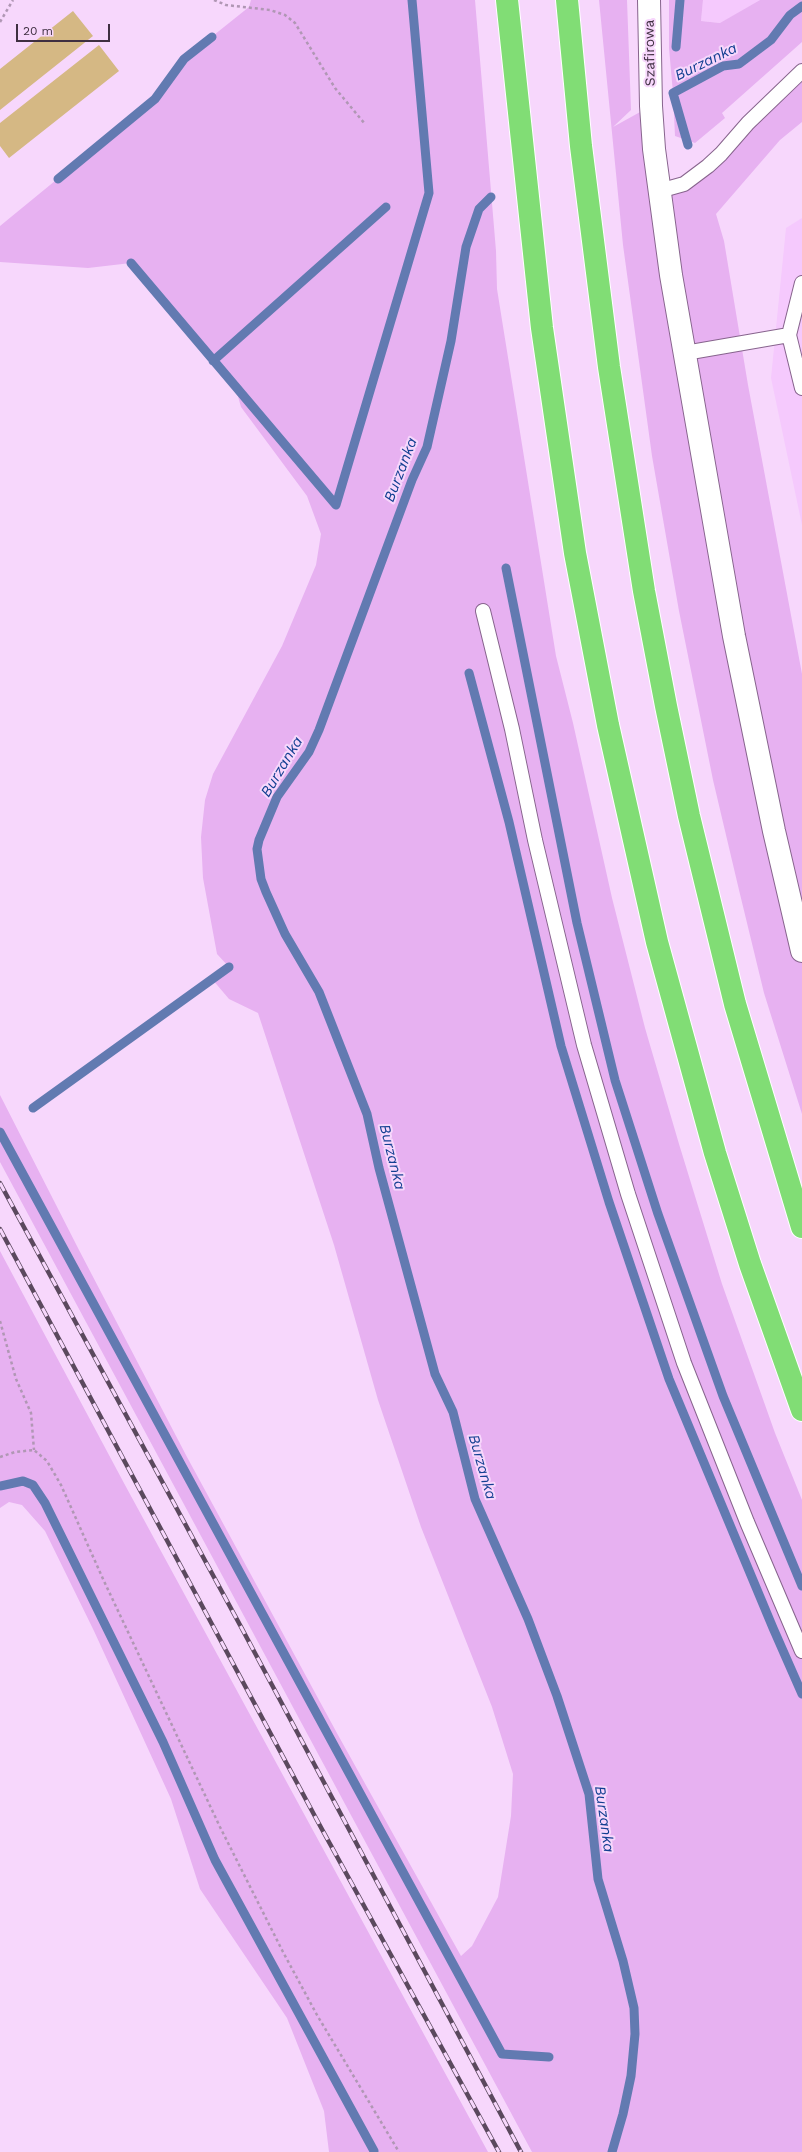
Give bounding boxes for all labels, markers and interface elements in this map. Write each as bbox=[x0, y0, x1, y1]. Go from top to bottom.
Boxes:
scale bar bbox=[18, 16, 112, 42]
street label: Szafirowa bbox=[641, 20, 659, 86]
text: 20 m bbox=[23, 24, 53, 38]
water label: Burzanka bbox=[672, 39, 740, 85]
water label: Burzanka bbox=[381, 435, 421, 505]
water label: Burzanka bbox=[257, 734, 307, 800]
water label: Burzanka bbox=[375, 1122, 409, 1192]
water label: Burzanka bbox=[464, 1432, 500, 1502]
water label: Burzanka bbox=[590, 1785, 618, 1853]

